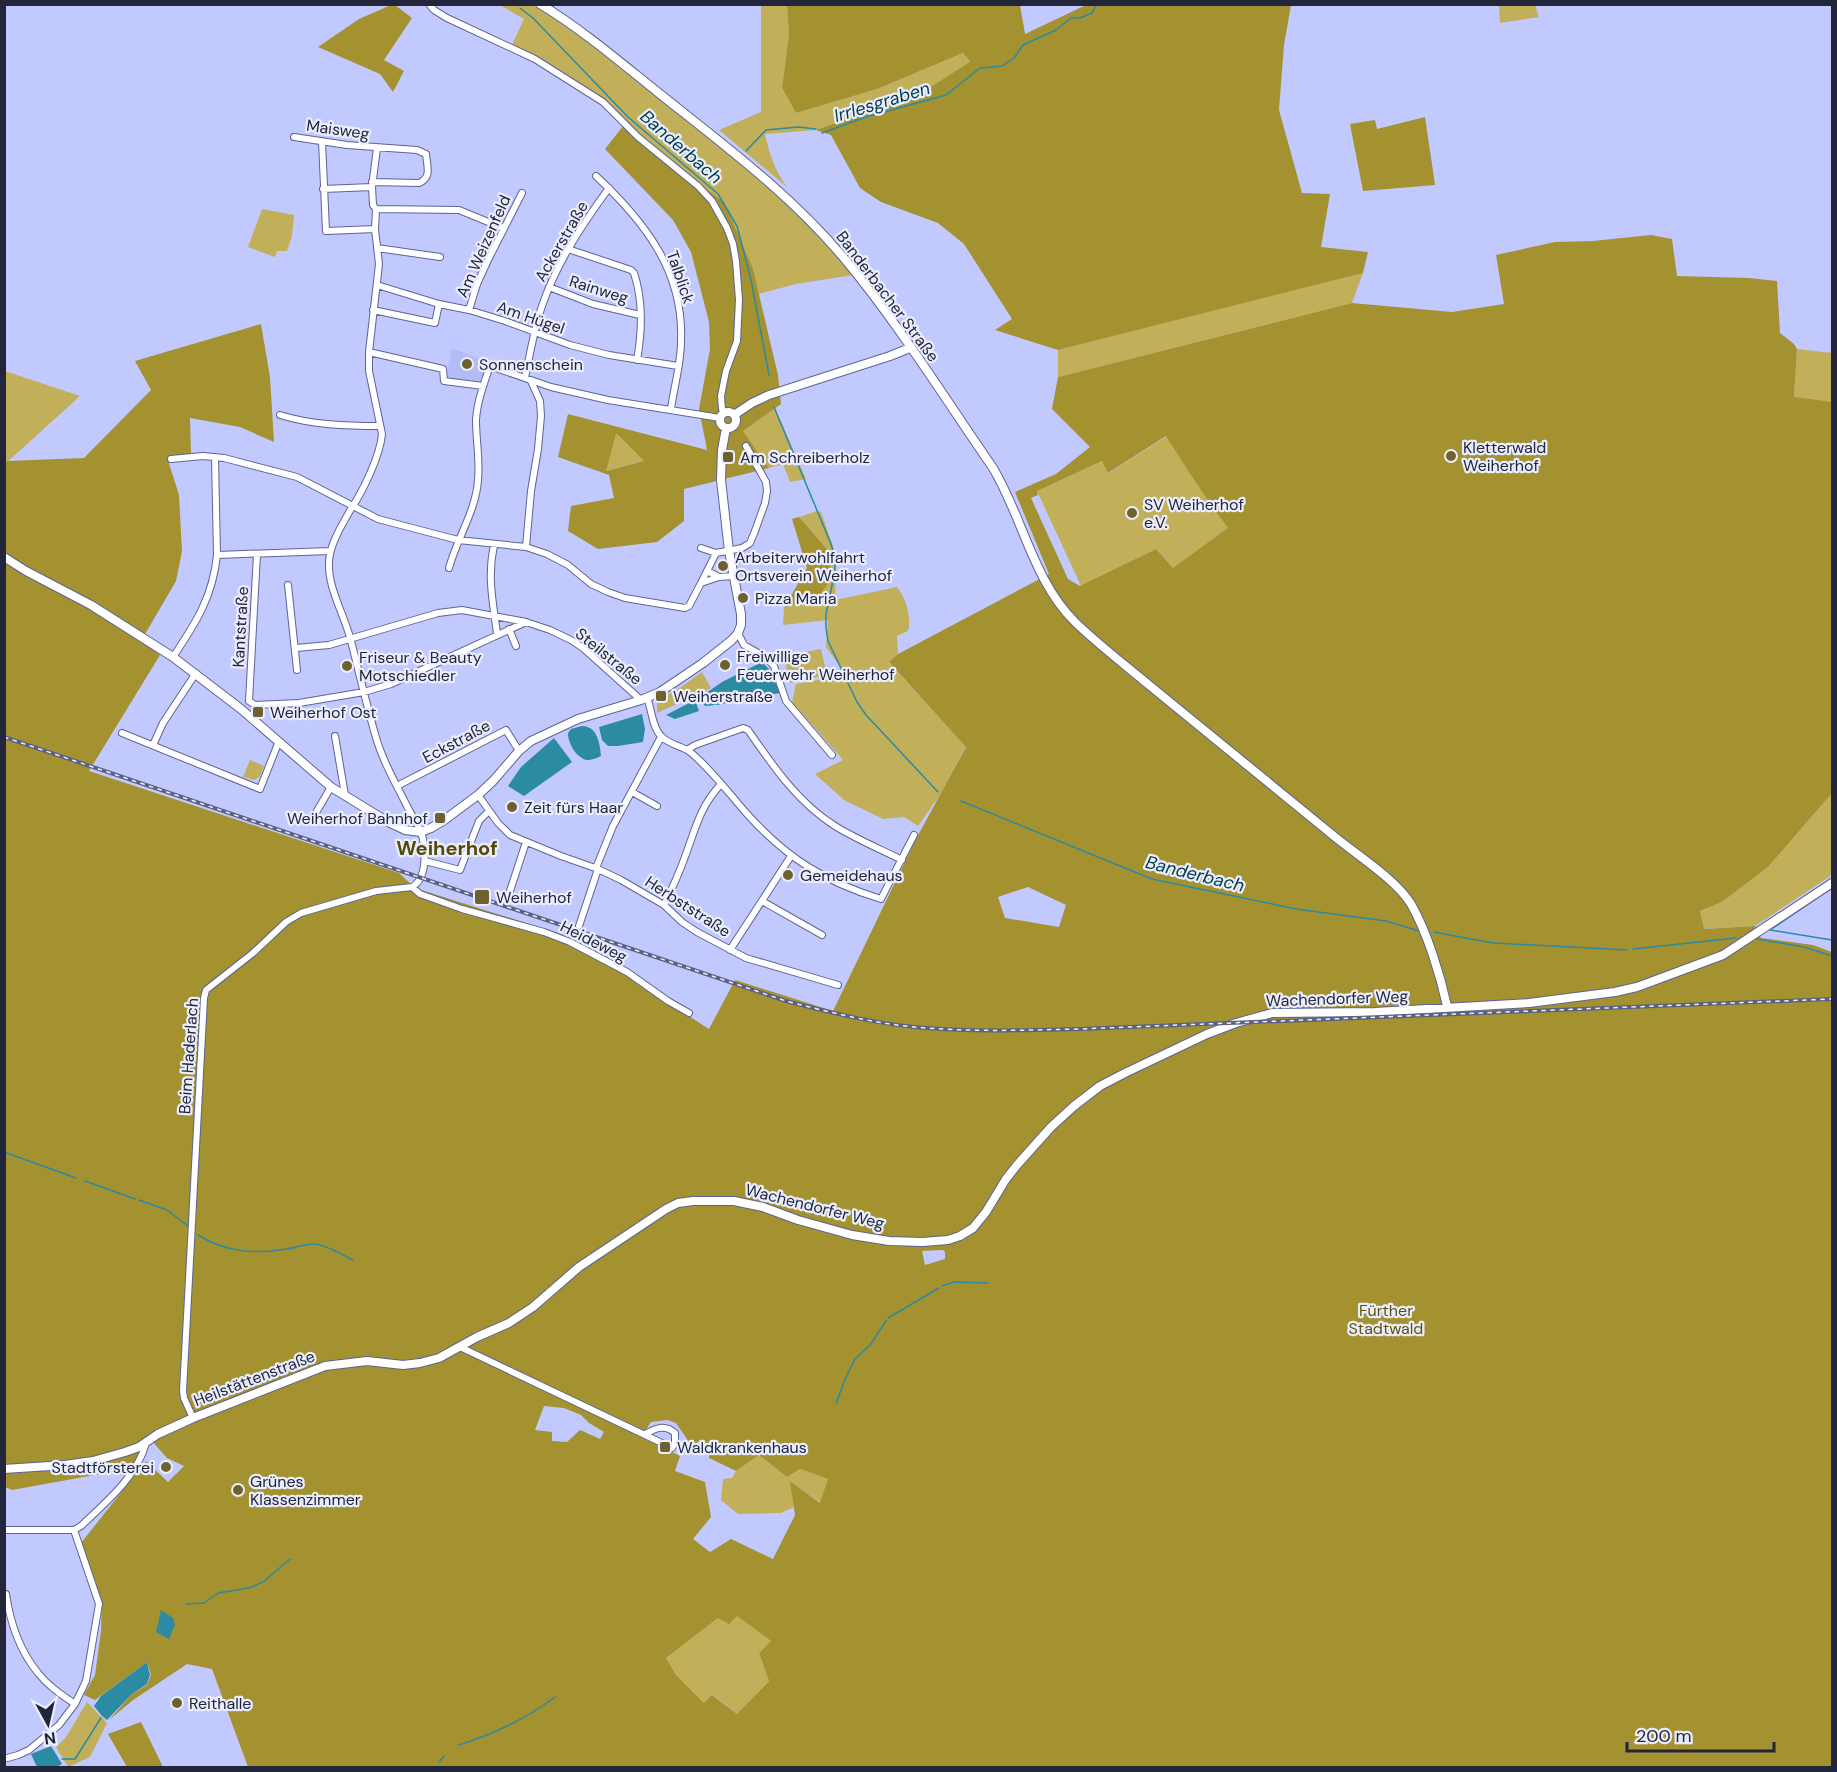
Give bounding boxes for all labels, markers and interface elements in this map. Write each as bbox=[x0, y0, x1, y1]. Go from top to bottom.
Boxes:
water label: Irrlesgraben bbox=[831, 76, 933, 128]
water label: Banderbach bbox=[635, 105, 727, 189]
street label: Maisweg bbox=[305, 115, 371, 144]
street label: Am Weizenfeld bbox=[451, 192, 515, 301]
street label: Ackerstraße bbox=[530, 197, 593, 285]
street label: Banderbacher Straße bbox=[832, 227, 944, 366]
street label: Talblick bbox=[662, 248, 699, 306]
street label: Rainweg bbox=[567, 271, 631, 308]
street label: Am Hügel bbox=[494, 296, 568, 339]
place label: Sonnenschein bbox=[479, 354, 583, 375]
marker: Sonnenschein bbox=[460, 357, 474, 371]
place label: Kletterwald Weiherhof bbox=[1463, 437, 1546, 476]
place label: Am Schreiberholz bbox=[740, 447, 870, 468]
marker: Kletterwald Weiherhof bbox=[1444, 449, 1458, 463]
marker: Am Schreiberholz bbox=[721, 450, 735, 464]
place label: SV Weiherhof e.V. bbox=[1144, 494, 1244, 533]
marker: SV Weiherhof e.V. bbox=[1125, 506, 1139, 520]
place label: Arbeiterwohlfahrt Ortsverein Weiherhof bbox=[735, 547, 892, 586]
marker: Arbeiterwohlfahrt Ortsverein Weiherhof bbox=[716, 559, 730, 573]
street label: Kantstraße bbox=[228, 586, 253, 668]
place label: Pizza Maria bbox=[755, 588, 836, 609]
marker: Pizza Maria bbox=[736, 591, 750, 605]
street label: Steilstraße bbox=[571, 623, 646, 690]
place label: Freiwillige Feuerwehr Weiherhof bbox=[737, 646, 895, 685]
place label: Friseur & Beauty Motschiedler bbox=[359, 647, 482, 686]
marker: Freiwillige Feuerwehr Weiherhof bbox=[718, 658, 732, 672]
marker: Friseur & Beauty Motschiedler bbox=[340, 659, 354, 673]
place label: Weiherstraße bbox=[673, 686, 773, 707]
marker: Weiherstraße bbox=[654, 689, 668, 703]
place label: Weiherhof Ost bbox=[270, 702, 377, 723]
marker: Weiherhof Ost bbox=[251, 705, 265, 719]
street label: Eckstraße bbox=[419, 715, 494, 768]
place label: Zeit fürs Haar bbox=[524, 797, 623, 818]
marker: Zeit fürs Haar bbox=[505, 800, 519, 814]
place label: Weiherhof Bahnhof bbox=[287, 808, 428, 829]
marker: Weiherhof Bahnhof bbox=[433, 811, 447, 825]
district label: Weiherhof bbox=[396, 835, 498, 861]
water label: Banderbach bbox=[1143, 850, 1247, 898]
place label: Gemeidehaus bbox=[800, 865, 903, 886]
marker: Gemeidehaus bbox=[781, 868, 795, 882]
street label: Herbststraße bbox=[641, 871, 734, 942]
place label: Weiherhof bbox=[496, 887, 572, 908]
marker: Weiherhof bbox=[473, 888, 491, 906]
street label: Heideweg bbox=[557, 916, 631, 967]
street label: Wachendorfer Weg bbox=[1265, 986, 1409, 1011]
street label: Beim Haderlach bbox=[174, 997, 203, 1115]
street label: Wachendorfer Weg bbox=[743, 1179, 887, 1234]
park label: Fürther Stadtwald bbox=[1349, 1300, 1423, 1339]
street label: Heilstättenstraße bbox=[190, 1346, 318, 1411]
place label: Waldkrankenhaus bbox=[677, 1437, 807, 1458]
marker: Waldkrankenhaus bbox=[658, 1440, 672, 1454]
place label: Stadtförsterei bbox=[52, 1457, 154, 1478]
marker: Stadtförsterei bbox=[159, 1460, 173, 1474]
place label: Grünes Klassenzimmer bbox=[250, 1471, 361, 1510]
marker: Grünes Klassenzimmer bbox=[231, 1483, 245, 1497]
place label: Reithalle bbox=[189, 1693, 251, 1714]
north arrow bbox=[18, 1694, 78, 1754]
marker: Reithalle bbox=[170, 1696, 184, 1710]
scale bar bbox=[1627, 1715, 1774, 1753]
text: 200 m bbox=[1636, 1724, 1692, 1748]
text: N bbox=[43, 1727, 57, 1750]

